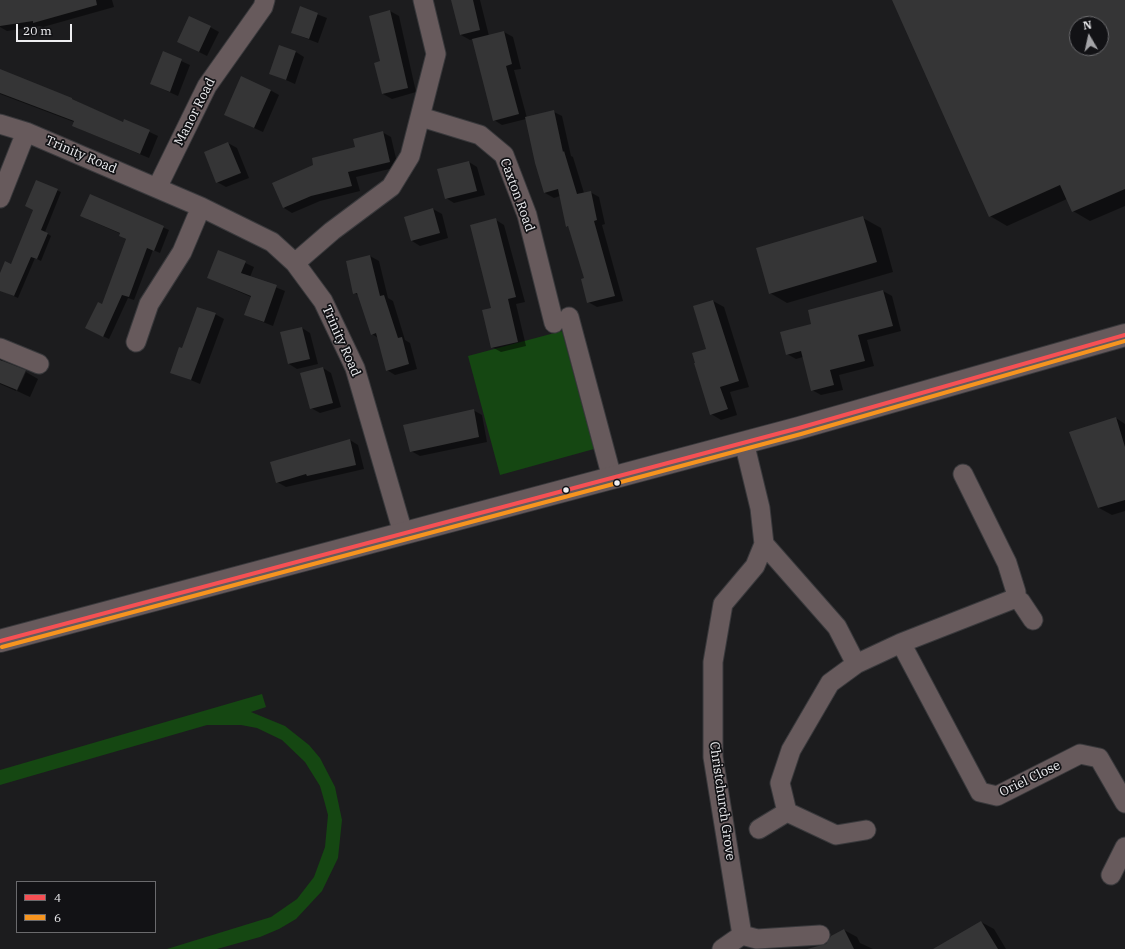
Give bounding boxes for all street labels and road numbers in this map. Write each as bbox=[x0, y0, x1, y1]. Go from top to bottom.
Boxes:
street label: Manor Road bbox=[171, 76, 219, 148]
street label: Trinity Road bbox=[43, 133, 119, 177]
street label: Caxton Road bbox=[497, 156, 537, 234]
street label: Trinity Road bbox=[318, 303, 364, 379]
street label: Christchurch Grove bbox=[706, 741, 738, 861]
street label: Oriel Close bbox=[997, 758, 1063, 800]

